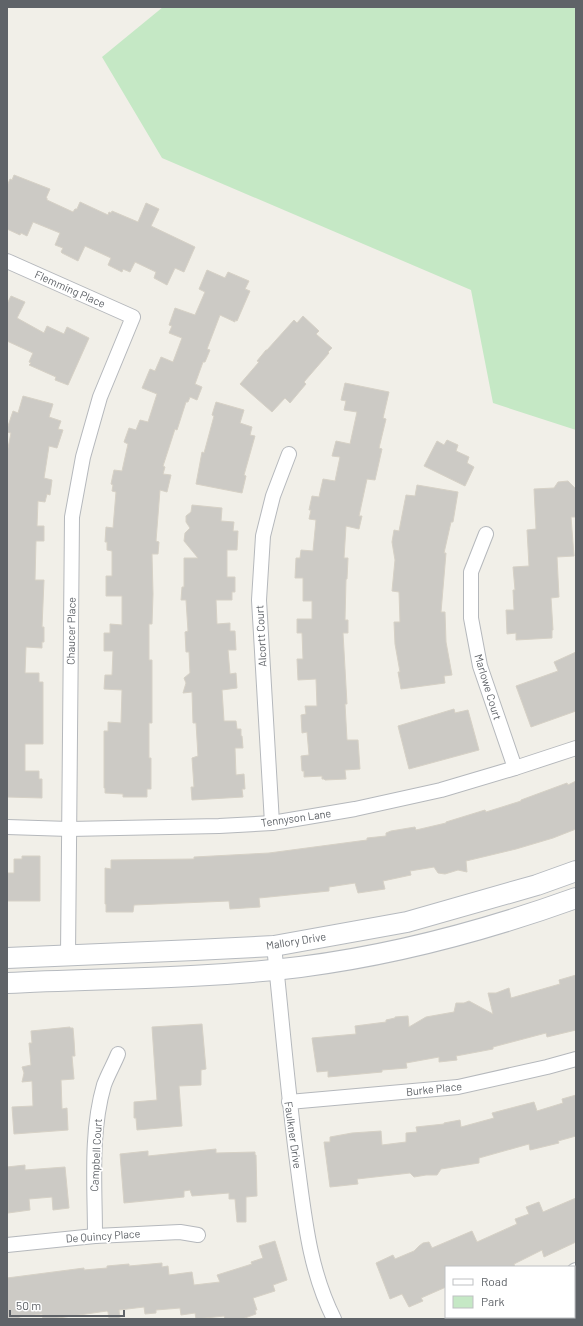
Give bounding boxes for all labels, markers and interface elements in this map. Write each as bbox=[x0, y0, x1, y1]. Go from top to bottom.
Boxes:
street label: Flemming Place bbox=[33, 267, 108, 310]
street label: Chaucer Place bbox=[63, 597, 78, 665]
street label: Alcortt Court bbox=[252, 605, 269, 667]
street label: Marlowe Court bbox=[472, 652, 505, 721]
street label: Tennyson Lane bbox=[260, 806, 332, 829]
street label: Mallory Drive bbox=[265, 929, 327, 952]
street label: Burke Place bbox=[405, 1079, 463, 1098]
street label: Faulkner Drive bbox=[282, 1100, 305, 1170]
street label: Campbell Court bbox=[87, 1118, 104, 1192]
street label: De Quincy Place bbox=[65, 1226, 141, 1245]
legend bbox=[445, 1266, 575, 1318]
text: Road bbox=[481, 1274, 508, 1288]
scale bar bbox=[10, 1292, 124, 1318]
text: Park bbox=[481, 1294, 505, 1308]
text: 50 m bbox=[16, 1298, 41, 1312]

